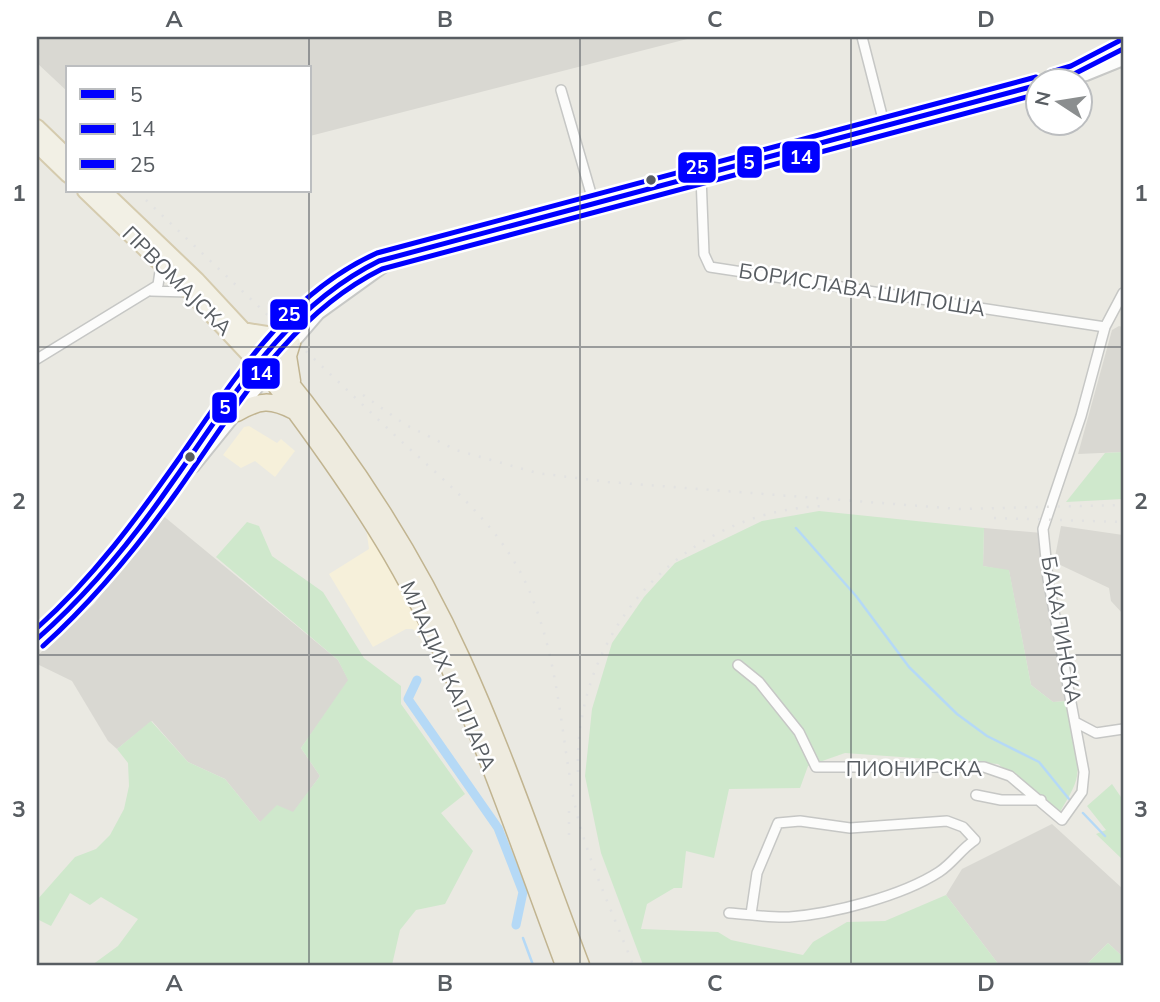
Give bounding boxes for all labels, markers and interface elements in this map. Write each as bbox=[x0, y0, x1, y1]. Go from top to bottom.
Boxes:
text: A bbox=[165, 4, 183, 33]
text: B bbox=[437, 4, 453, 33]
text: C bbox=[707, 4, 723, 33]
text: D bbox=[977, 4, 995, 33]
legend bbox=[66, 66, 312, 192]
north arrow bbox=[1024, 66, 1094, 136]
text: 5 bbox=[130, 81, 143, 107]
text: N bbox=[1029, 89, 1056, 108]
text: 14 bbox=[130, 115, 156, 141]
line badge: 14 bbox=[781, 140, 821, 174]
line badge: 5 bbox=[736, 145, 763, 179]
text: 14 bbox=[790, 145, 813, 169]
text: 5 bbox=[743, 150, 755, 174]
text: 25 bbox=[130, 151, 155, 177]
line badge: 25 bbox=[677, 151, 717, 184]
text: 25 bbox=[686, 155, 708, 179]
unlabelled marker bbox=[644, 173, 658, 187]
text: 1 bbox=[12, 178, 26, 207]
text: 1 bbox=[1134, 178, 1148, 207]
street label: ПРВОМАЈСКА bbox=[118, 220, 238, 341]
street label: БОРИСЛАВА ШИПОША bbox=[737, 257, 988, 321]
line badge: 25 bbox=[269, 298, 309, 331]
text: 25 bbox=[278, 302, 300, 326]
line badge: 14 bbox=[241, 357, 281, 390]
text: 14 bbox=[250, 361, 273, 385]
line badge: 5 bbox=[211, 391, 238, 424]
text: 5 bbox=[219, 395, 231, 419]
unlabelled marker bbox=[183, 450, 197, 464]
text: 2 bbox=[12, 486, 26, 515]
text: 2 bbox=[1134, 486, 1148, 515]
street label: БАКАЛИНСКА bbox=[1036, 554, 1088, 706]
street label: МЛАДИХ КАПЛАРА bbox=[395, 577, 503, 775]
street label: ПИОНИРСКА bbox=[846, 755, 983, 781]
text: 3 bbox=[12, 794, 26, 823]
text: 3 bbox=[1134, 794, 1148, 823]
text: A bbox=[165, 968, 183, 997]
text: B bbox=[437, 968, 453, 997]
text: C bbox=[707, 968, 723, 997]
text: D bbox=[977, 968, 995, 997]

